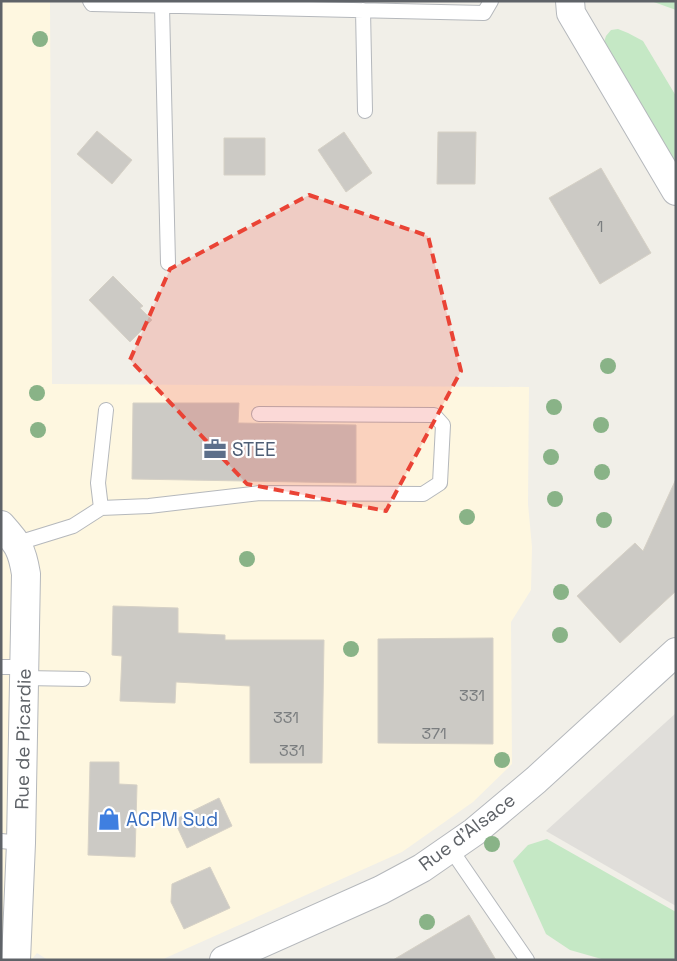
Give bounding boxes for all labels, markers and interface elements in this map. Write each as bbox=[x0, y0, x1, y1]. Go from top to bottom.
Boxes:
house number: 1 bbox=[597, 216, 603, 237]
office icon: STEE bbox=[202, 436, 228, 462]
place label: STEE bbox=[232, 437, 276, 462]
street label: Rue de Picardie bbox=[9, 668, 37, 810]
house number: 331 bbox=[459, 685, 485, 706]
house number: 331 bbox=[273, 707, 299, 728]
house number: 371 bbox=[421, 723, 447, 744]
house number: 331 bbox=[279, 740, 305, 761]
street label: Rue d'Alsace bbox=[414, 787, 520, 877]
shop icon: ACPM Sud bbox=[96, 806, 122, 832]
place label: ACPM Sud bbox=[126, 807, 218, 832]

